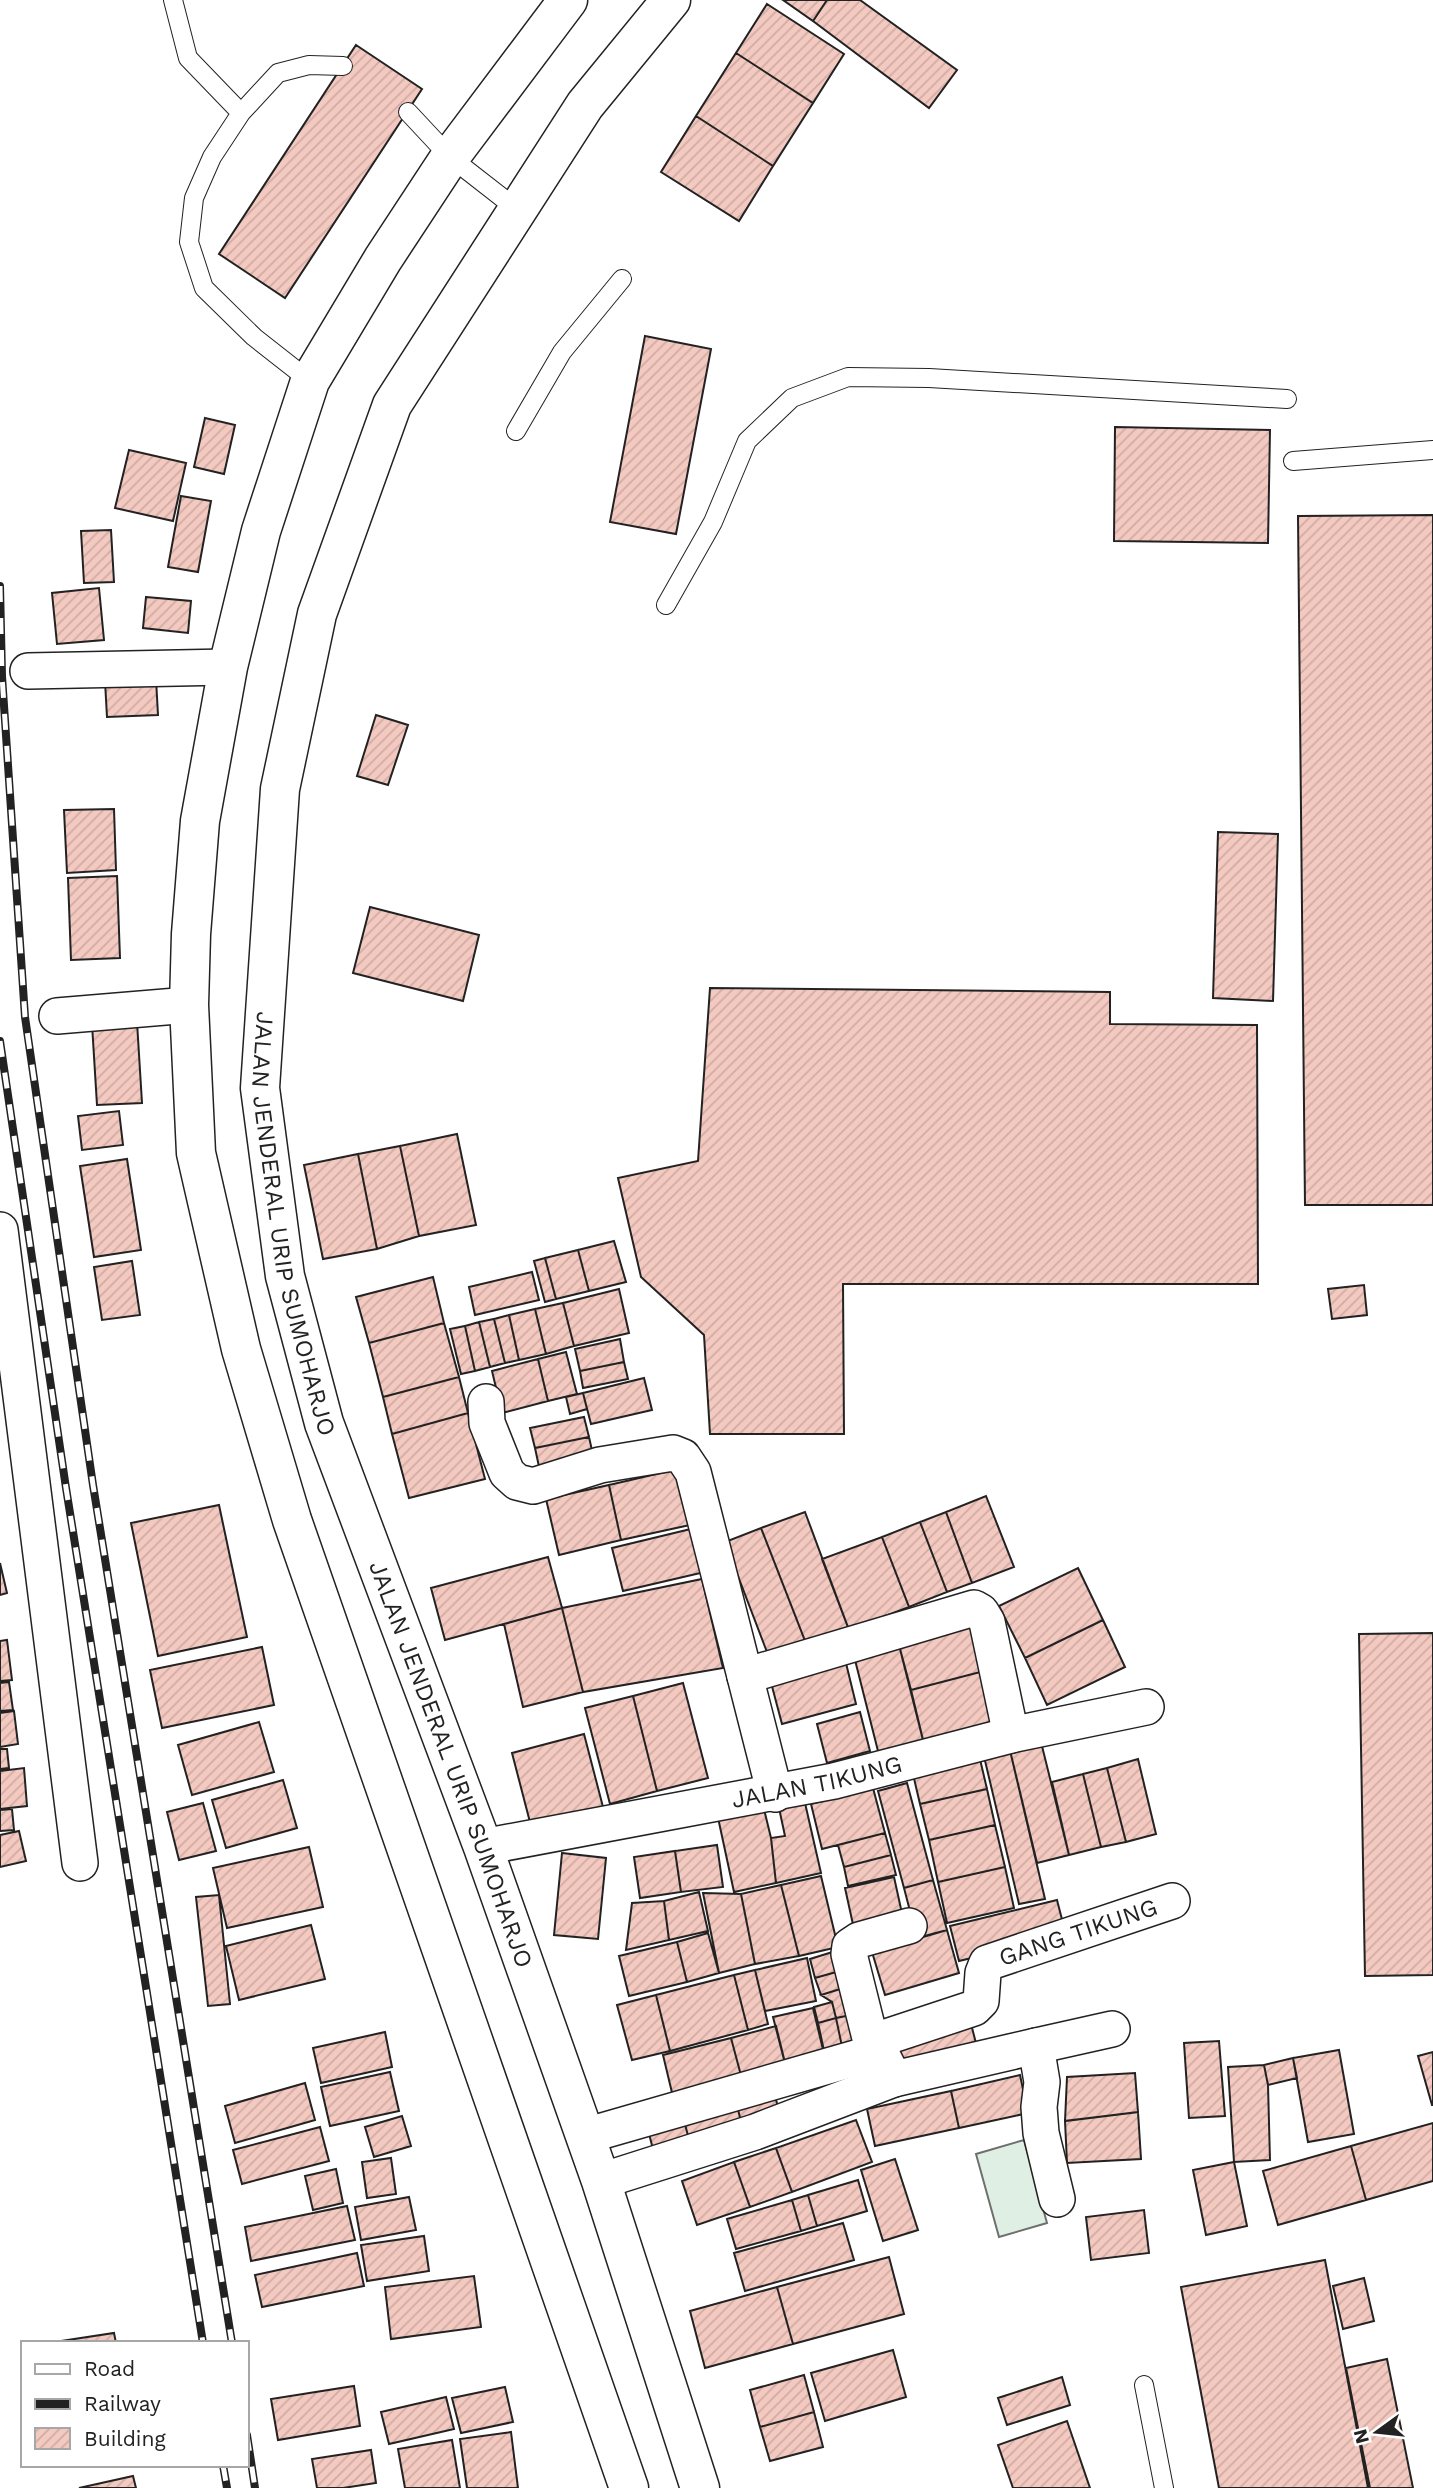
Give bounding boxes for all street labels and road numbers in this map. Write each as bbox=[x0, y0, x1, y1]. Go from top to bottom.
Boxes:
street label: JALAN JENDERAL URIP SUMOHARJO bbox=[246, 1011, 342, 1440]
street label: JALAN JENDERAL URIP SUMOHARJO bbox=[363, 1557, 539, 1971]
street label: JALAN TIKUNG bbox=[729, 1750, 905, 1814]
street label: GANG TIKUNG bbox=[995, 1893, 1161, 1972]

